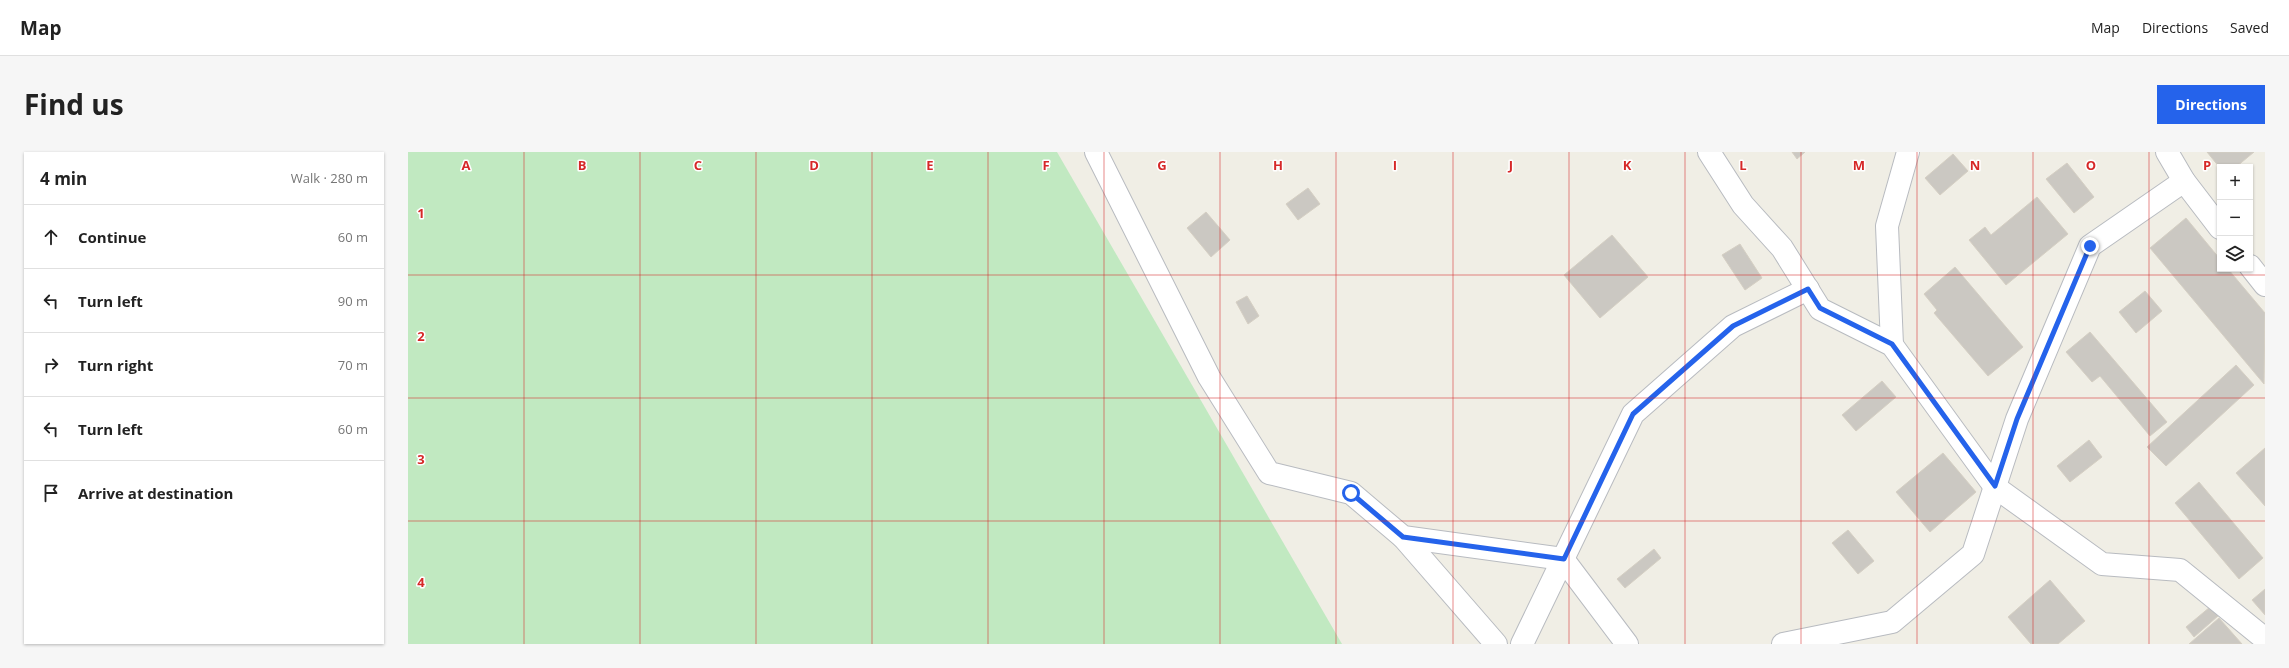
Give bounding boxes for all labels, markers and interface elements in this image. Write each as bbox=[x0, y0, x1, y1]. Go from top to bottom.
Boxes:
text: Map bbox=[20, 15, 61, 41]
text: Map bbox=[2091, 18, 2120, 37]
text: Directions bbox=[2142, 18, 2208, 37]
text: Saved bbox=[2230, 18, 2269, 37]
text: Find us bbox=[24, 85, 124, 123]
button: Directions bbox=[2157, 85, 2265, 124]
text: A bbox=[462, 156, 471, 174]
text: B bbox=[578, 156, 587, 174]
text: C bbox=[694, 156, 702, 174]
text: D bbox=[809, 156, 819, 174]
text: E bbox=[926, 156, 934, 174]
text: F bbox=[1042, 156, 1050, 174]
text: G bbox=[1157, 156, 1167, 174]
text: H bbox=[1273, 156, 1283, 174]
text: I bbox=[1393, 156, 1397, 174]
text: J bbox=[1508, 156, 1513, 174]
text: K bbox=[1623, 156, 1632, 174]
text: L bbox=[1739, 156, 1747, 174]
text: M bbox=[1853, 156, 1865, 174]
text: N bbox=[1970, 156, 1980, 174]
text: O bbox=[2086, 156, 2096, 174]
text: P bbox=[2203, 156, 2211, 174]
map controls bbox=[2217, 164, 2253, 272]
button: + bbox=[2217, 164, 2253, 200]
text: 4 min bbox=[40, 167, 87, 190]
text: Walk · 280 m bbox=[291, 169, 368, 187]
button: − bbox=[2217, 200, 2253, 236]
text: 1 bbox=[417, 204, 425, 222]
icon: ahead bbox=[40, 226, 62, 248]
text: Continue bbox=[78, 227, 146, 247]
text: 60 m bbox=[338, 228, 368, 246]
button: layers bbox=[2217, 236, 2253, 272]
route end bbox=[2081, 237, 2099, 255]
icon: left bbox=[40, 290, 62, 312]
text: Turn left bbox=[78, 291, 143, 311]
text: 90 m bbox=[338, 292, 368, 310]
text: 2 bbox=[417, 327, 425, 345]
icon: right bbox=[40, 354, 62, 376]
text: Turn right bbox=[78, 355, 153, 375]
text: 70 m bbox=[338, 356, 368, 374]
icon: left bbox=[40, 418, 62, 440]
text: Turn left bbox=[78, 419, 143, 439]
text: 60 m bbox=[338, 420, 368, 438]
text: 3 bbox=[417, 450, 425, 468]
icon: arrive bbox=[40, 482, 62, 504]
text: Arrive at destination bbox=[78, 483, 233, 503]
route start bbox=[1342, 484, 1360, 502]
text: 4 bbox=[417, 573, 425, 591]

